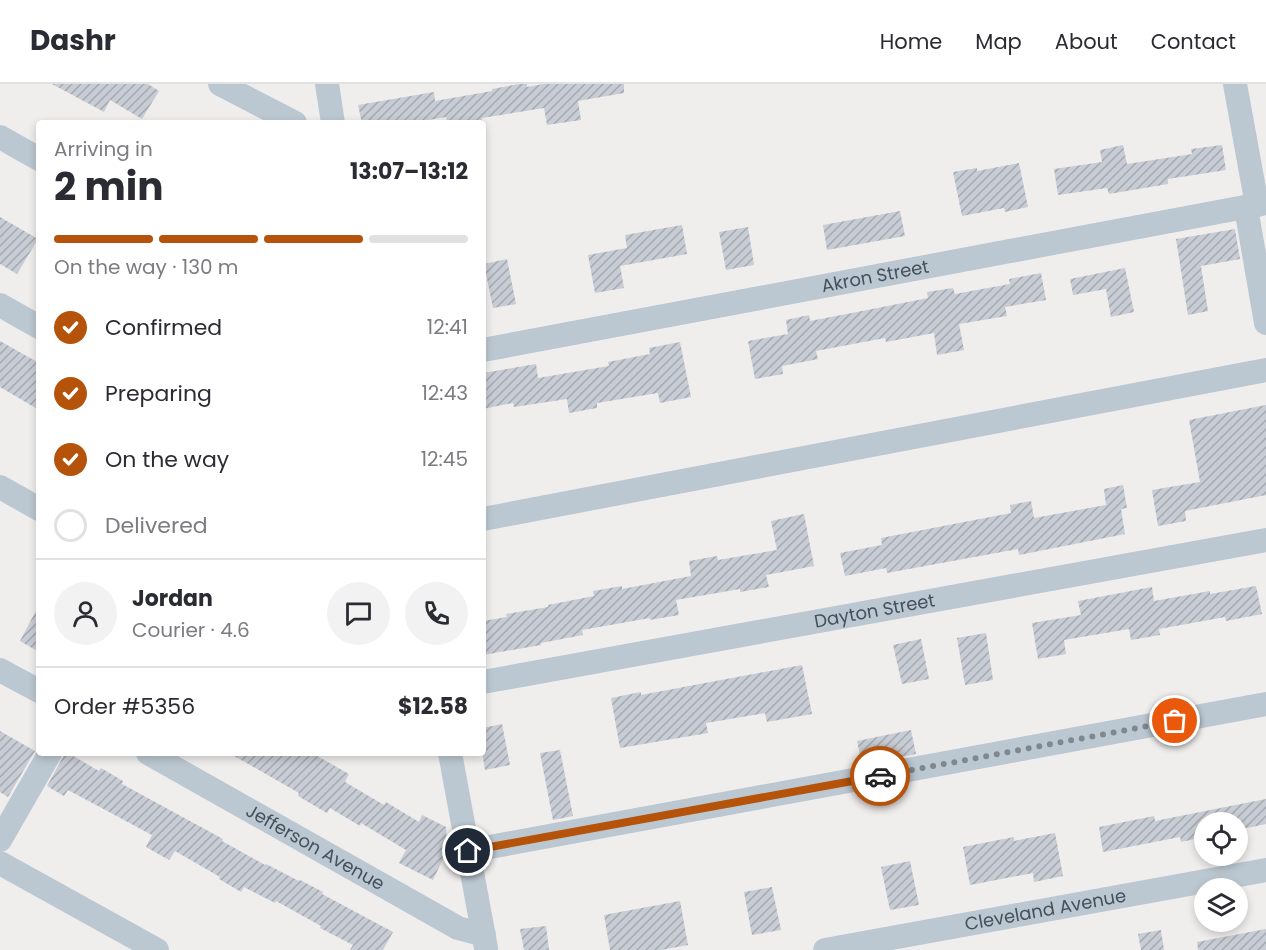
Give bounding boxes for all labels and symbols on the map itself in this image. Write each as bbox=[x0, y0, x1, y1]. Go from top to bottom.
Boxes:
street label: Akron Street bbox=[819, 254, 931, 298]
street label: Dayton Street bbox=[812, 587, 937, 634]
pin bbox=[1149, 695, 1200, 746]
courier bbox=[850, 746, 910, 806]
street label: Jefferson Avenue bbox=[242, 798, 389, 896]
pin bbox=[442, 825, 493, 876]
street label: Cleveland Avenue bbox=[963, 883, 1128, 936]

